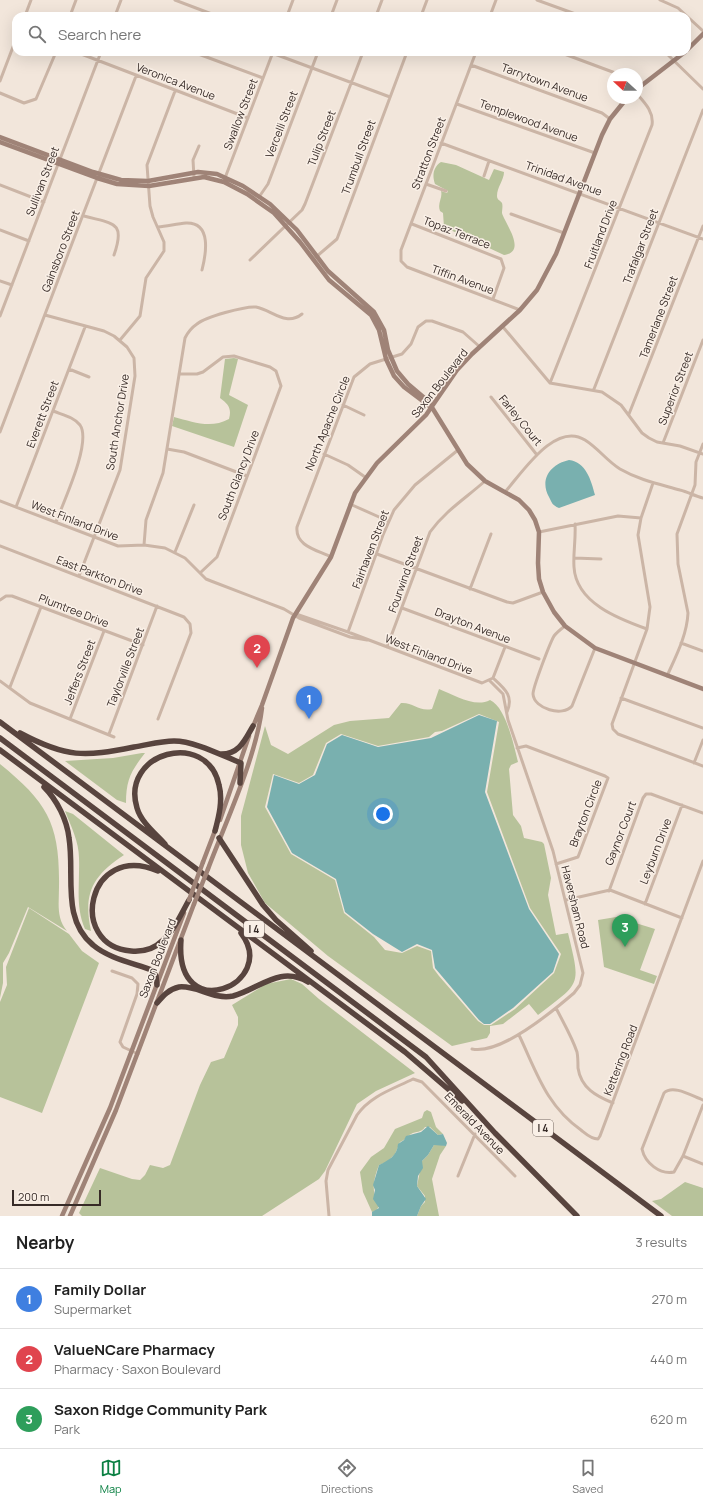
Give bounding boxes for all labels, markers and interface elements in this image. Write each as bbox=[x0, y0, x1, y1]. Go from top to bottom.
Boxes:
search box bbox=[12, 12, 691, 56]
icon: search bbox=[26, 23, 48, 45]
text: Search here bbox=[58, 24, 141, 45]
street label: Veronica Avenue bbox=[134, 59, 218, 103]
street label: Tarrytown Avenue bbox=[500, 59, 591, 105]
north arrow bbox=[607, 68, 643, 104]
street label: Swallow Street bbox=[219, 76, 261, 152]
street label: Vercelli Street bbox=[261, 88, 301, 160]
street label: Templewood Avenue bbox=[477, 95, 581, 145]
street label: Tulip Street bbox=[303, 108, 339, 168]
street label: Stratton Street bbox=[407, 114, 449, 192]
street label: Trumbull Street bbox=[338, 118, 378, 196]
street label: Sullivan Street bbox=[22, 144, 62, 218]
street label: Trinidad Avenue bbox=[524, 157, 605, 199]
street label: Fruitland Drive bbox=[580, 197, 620, 271]
street label: Trafalgar Street bbox=[619, 206, 661, 286]
street label: Gainsboro Street bbox=[37, 208, 83, 294]
street label: Topaz Terrace bbox=[421, 212, 493, 252]
street label: Tiffin Avenue bbox=[430, 261, 497, 297]
street label: Tamerlane Street bbox=[635, 273, 681, 361]
street label: Saxon Boulevard bbox=[407, 345, 471, 421]
street label: Superior Street bbox=[654, 349, 696, 427]
street label: South Anchor Drive bbox=[102, 372, 132, 471]
street label: North Apache Circle bbox=[301, 373, 353, 473]
street label: Everett Street bbox=[22, 378, 62, 450]
street label: Farley Court bbox=[496, 391, 546, 449]
street label: South Glancy Drive bbox=[214, 427, 262, 522]
street label: West Finland Drive bbox=[29, 496, 121, 544]
street label: Fairhaven Street bbox=[348, 508, 392, 590]
street label: Fourwind Street bbox=[384, 533, 426, 615]
street label: East Parkton Drive bbox=[54, 552, 146, 599]
street label: Plumtree Drive bbox=[37, 590, 112, 630]
street label: Drayton Avenue bbox=[433, 604, 514, 647]
street label: Taylorville Street bbox=[103, 625, 147, 709]
street label: West Finland Drive bbox=[383, 630, 475, 678]
pin: 2 bbox=[244, 635, 270, 668]
street label: Jeffers Street bbox=[60, 637, 98, 707]
pin: 1 bbox=[296, 686, 322, 719]
street label: Brayton Circle bbox=[565, 777, 605, 849]
street label: Gaynor Court bbox=[601, 799, 639, 867]
your location bbox=[373, 804, 393, 824]
street label: Leyburn Drive bbox=[636, 815, 675, 886]
street label: Haversham Road bbox=[558, 864, 594, 950]
pin: 3 bbox=[612, 914, 638, 947]
street label: Saxon Boulevard bbox=[135, 916, 179, 1000]
road number: I 4 bbox=[244, 921, 264, 937]
street label: Kettering Road bbox=[600, 1022, 640, 1098]
street label: Emerald Avenue bbox=[442, 1089, 509, 1158]
road number: I 4 bbox=[533, 1120, 553, 1136]
scale bar bbox=[12, 1188, 101, 1207]
text: 200 m bbox=[18, 1189, 49, 1204]
text: Nearby bbox=[16, 1231, 74, 1254]
text: 3 results bbox=[635, 1233, 687, 1251]
text: Family Dollar bbox=[54, 1279, 146, 1300]
text: 1 bbox=[26, 1290, 32, 1308]
text: 270 m bbox=[652, 1290, 687, 1308]
text: Supermarket bbox=[54, 1300, 132, 1318]
text: ValueNCare Pharmacy bbox=[54, 1339, 215, 1360]
text: 2 bbox=[25, 1350, 33, 1368]
text: 440 m bbox=[650, 1350, 687, 1368]
text: Pharmacy · Saxon Boulevard bbox=[54, 1360, 221, 1378]
text: Saxon Ridge Community Park bbox=[54, 1399, 267, 1420]
text: 3 bbox=[25, 1410, 33, 1428]
text: 620 m bbox=[650, 1410, 687, 1428]
text: Park bbox=[54, 1420, 80, 1438]
tab: Map bbox=[100, 1457, 122, 1496]
tab: Directions bbox=[321, 1457, 373, 1496]
tab: Saved bbox=[572, 1457, 603, 1496]

